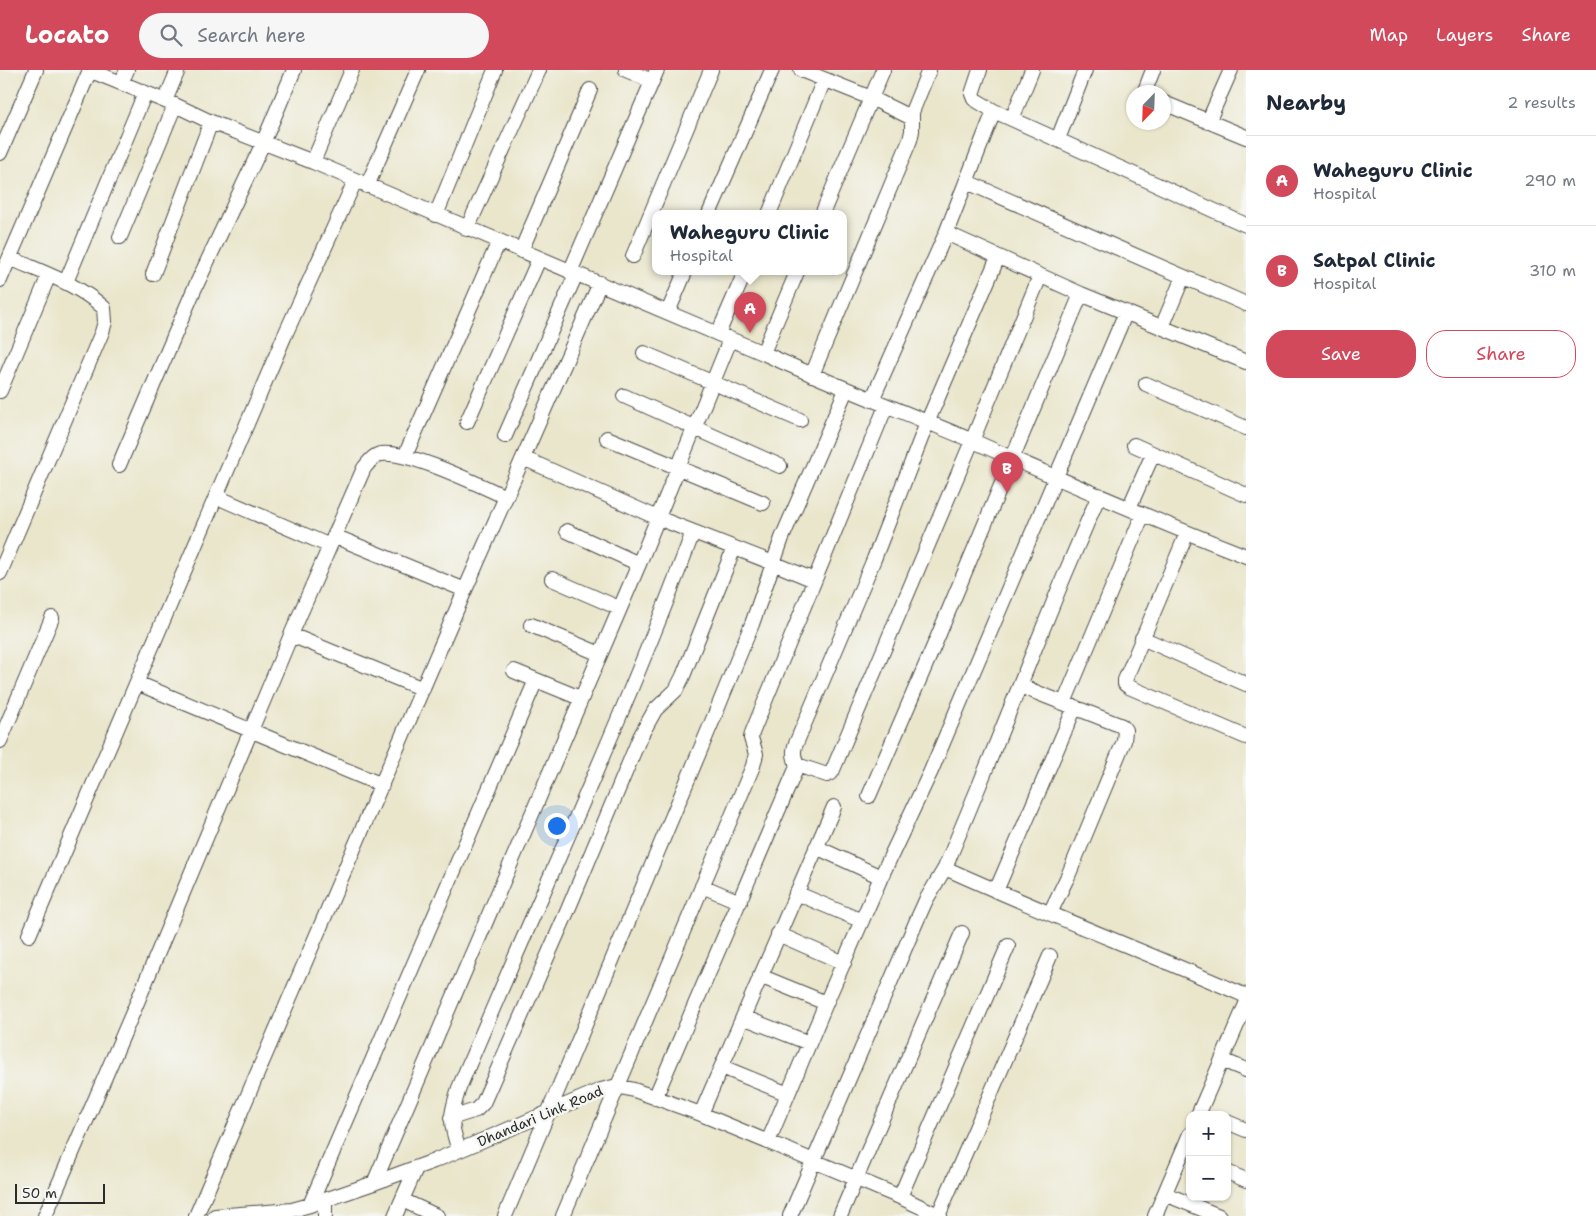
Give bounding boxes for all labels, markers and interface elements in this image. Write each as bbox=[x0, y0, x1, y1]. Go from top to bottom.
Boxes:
search box bbox=[139, 13, 489, 58]
text: Locato bbox=[25, 19, 109, 51]
icon: search bbox=[157, 21, 185, 49]
text: Search here bbox=[197, 23, 306, 48]
text: Map bbox=[1370, 23, 1408, 47]
text: Layers bbox=[1436, 23, 1493, 47]
text: Share bbox=[1521, 23, 1571, 47]
north arrow bbox=[1126, 85, 1171, 130]
text: Nearby bbox=[1266, 89, 1346, 117]
text: 2 results bbox=[1507, 92, 1576, 113]
text: Waheguru Clinic bbox=[1313, 158, 1473, 183]
text: A bbox=[1276, 170, 1288, 191]
text: 290 m bbox=[1524, 170, 1576, 191]
text: Hospital bbox=[1313, 183, 1376, 204]
popup bbox=[652, 210, 847, 275]
text: Waheguru Clinic bbox=[670, 220, 829, 245]
text: Hospital bbox=[670, 245, 733, 266]
text: Satpal Clinic bbox=[1313, 248, 1436, 273]
text: B bbox=[1277, 260, 1287, 281]
text: 310 m bbox=[1529, 260, 1576, 281]
text: Hospital bbox=[1313, 273, 1376, 294]
pin: A bbox=[734, 292, 766, 333]
button: Save bbox=[1266, 330, 1416, 378]
button: Share bbox=[1426, 330, 1576, 378]
pin: B bbox=[991, 452, 1023, 493]
your location bbox=[544, 813, 570, 839]
street label: Dhandari Link Road bbox=[474, 1081, 606, 1151]
map controls bbox=[1186, 1111, 1231, 1201]
button: + bbox=[1186, 1111, 1231, 1156]
button: − bbox=[1186, 1156, 1231, 1201]
scale bar bbox=[15, 1181, 105, 1204]
text: 50 m bbox=[22, 1184, 57, 1202]

